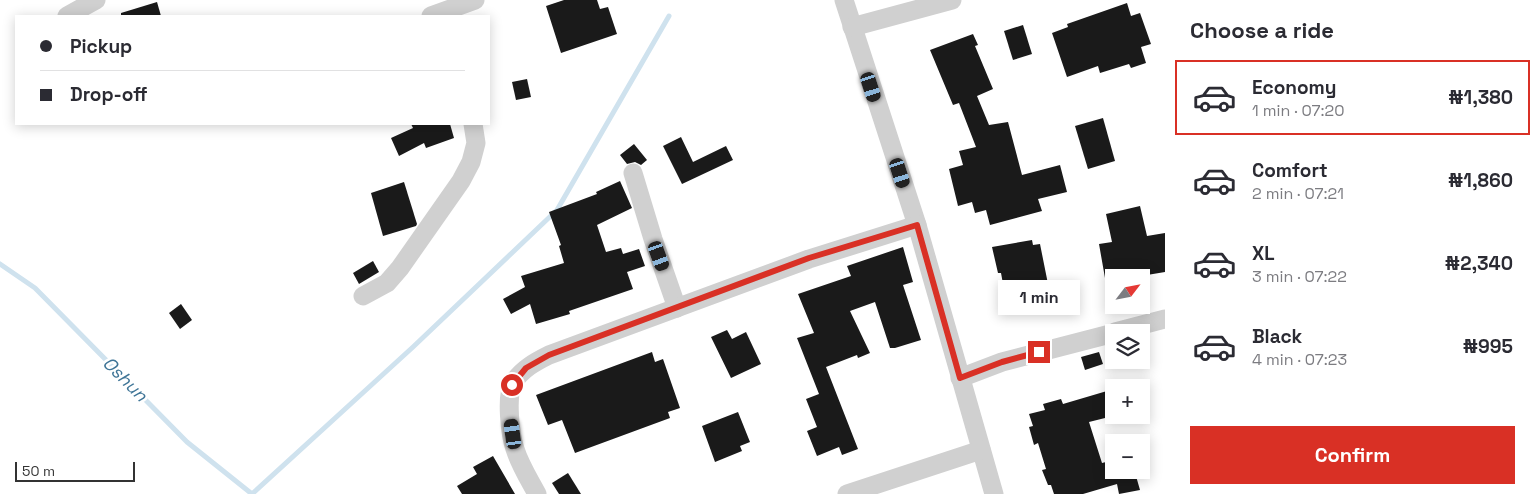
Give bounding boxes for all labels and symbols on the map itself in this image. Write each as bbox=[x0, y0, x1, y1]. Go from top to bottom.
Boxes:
car bbox=[859, 70, 882, 104]
car bbox=[888, 156, 911, 190]
car bbox=[646, 239, 671, 273]
north arrow bbox=[1105, 269, 1150, 314]
callout: 1 min bbox=[998, 280, 1080, 314]
route end bbox=[1028, 341, 1050, 363]
water label: Oshun bbox=[98, 351, 153, 407]
route start bbox=[501, 374, 523, 396]
car bbox=[503, 418, 522, 450]
scale bar bbox=[15, 459, 135, 482]

